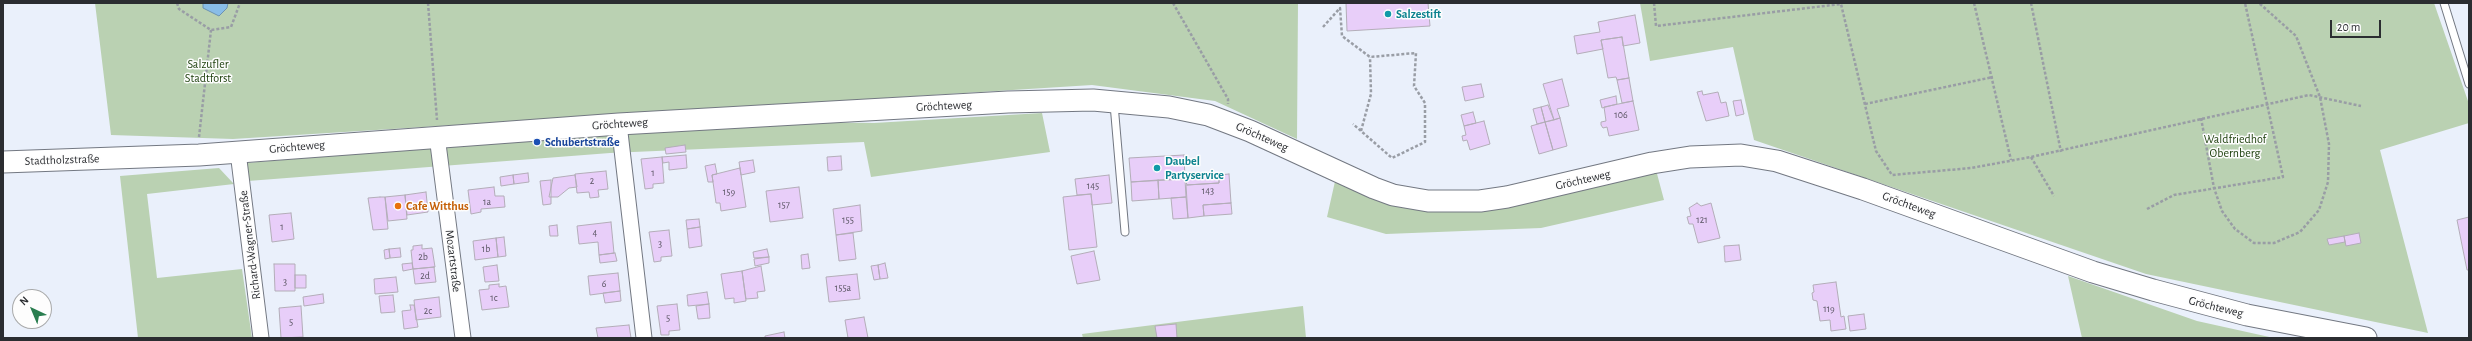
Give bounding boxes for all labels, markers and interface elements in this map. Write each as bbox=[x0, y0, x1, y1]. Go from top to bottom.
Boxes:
place label: Salzestift bbox=[1396, 7, 1441, 21]
marker: Salzestift bbox=[1383, 9, 1393, 19]
scale bar bbox=[2332, 12, 2383, 38]
text: 20 m bbox=[2337, 21, 2360, 33]
park label: Salzufler Stadtforst bbox=[185, 57, 231, 85]
street label: Gröchteweg bbox=[916, 97, 972, 115]
house number: 106 bbox=[1614, 109, 1628, 121]
street label: Gröchteweg bbox=[592, 115, 648, 133]
street label: Gröchteweg bbox=[1234, 119, 1290, 155]
park label: Waldfriedhof Obernberg bbox=[2204, 132, 2266, 160]
place label: Schubertstraße bbox=[545, 135, 620, 149]
street label: Gröchteweg bbox=[269, 137, 325, 157]
marker: Schubertstraße bbox=[532, 137, 542, 147]
street label: Stadtholzstraße bbox=[24, 151, 100, 169]
place label: Daubel Partyservice bbox=[1165, 154, 1224, 182]
marker: Daubel Partyservice bbox=[1152, 163, 1162, 173]
house number: 1 bbox=[651, 167, 655, 179]
street label: Gröchteweg bbox=[1554, 167, 1612, 193]
house number: 2 bbox=[590, 175, 594, 187]
house number: 145 bbox=[1087, 180, 1099, 192]
house number: 143 bbox=[1202, 185, 1214, 197]
house number: 159 bbox=[723, 186, 735, 198]
street label: Gröchteweg bbox=[1880, 189, 1938, 221]
street label: Richard-Wagner-Straße bbox=[236, 190, 264, 300]
house number: 1a bbox=[483, 196, 491, 208]
place label: Cafe Witthus bbox=[406, 199, 469, 213]
house number: 157 bbox=[778, 199, 790, 211]
marker: Cafe Witthus bbox=[393, 201, 403, 211]
house number: 155 bbox=[842, 214, 854, 226]
house number: 121 bbox=[1696, 214, 1708, 226]
house number: 1 bbox=[280, 221, 284, 233]
house number: 4 bbox=[593, 227, 597, 239]
street label: Mozartstraße bbox=[442, 229, 464, 293]
house number: 3 bbox=[658, 238, 662, 250]
house number: 1b bbox=[482, 243, 490, 255]
house number: 2b bbox=[418, 251, 428, 263]
house number: 2d bbox=[420, 270, 430, 282]
house number: 3 bbox=[283, 276, 287, 288]
house number: 6 bbox=[602, 278, 606, 290]
house number: 155a bbox=[835, 282, 851, 294]
north arrow bbox=[12, 289, 52, 329]
house number: 1c bbox=[490, 292, 498, 304]
street label: Gröchteweg bbox=[2187, 293, 2245, 321]
text: N bbox=[17, 294, 31, 307]
house number: 119 bbox=[1823, 303, 1835, 315]
house number: 2c bbox=[424, 305, 432, 317]
house number: 5 bbox=[666, 312, 670, 324]
house number: 5 bbox=[289, 316, 293, 328]

